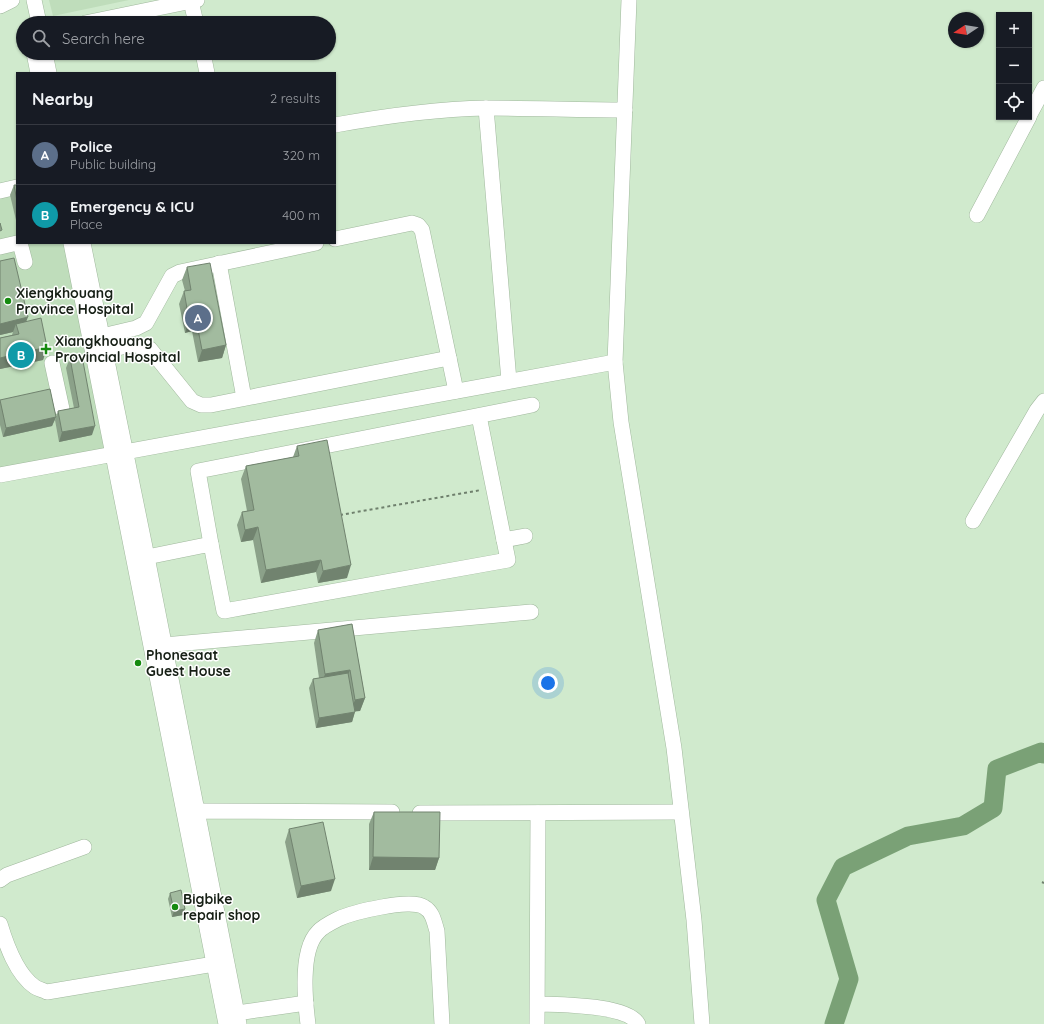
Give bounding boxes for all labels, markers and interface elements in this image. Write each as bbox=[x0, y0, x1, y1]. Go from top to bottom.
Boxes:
north arrow bbox=[948, 12, 984, 48]
map controls bbox=[996, 12, 1032, 120]
button: + bbox=[996, 12, 1032, 48]
search box bbox=[16, 16, 336, 60]
icon: search bbox=[30, 27, 52, 49]
text: Search here bbox=[62, 29, 145, 48]
button: − bbox=[996, 48, 1032, 84]
button: locate bbox=[996, 84, 1032, 120]
text: Nearby bbox=[32, 88, 93, 109]
text: 2 results bbox=[270, 90, 320, 106]
text: Police bbox=[70, 137, 113, 156]
text: A bbox=[41, 147, 49, 163]
text: 320 m bbox=[283, 147, 320, 163]
text: Public building bbox=[70, 156, 156, 172]
text: Emergency & ICU bbox=[70, 197, 194, 216]
text: B bbox=[41, 207, 49, 223]
text: 400 m bbox=[282, 207, 320, 223]
text: Place bbox=[70, 216, 103, 232]
place label: Xiengkhouang Province Hospital bbox=[16, 284, 134, 318]
marker: Xiengkhouang Province Hospital bbox=[3, 296, 13, 306]
pin: A bbox=[185, 303, 211, 333]
place label: Xiangkhouang Provincial Hospital bbox=[55, 332, 180, 366]
pin: B bbox=[8, 340, 34, 370]
marker: Xiangkhouang Provincial Hospital bbox=[40, 343, 52, 355]
place label: Phonesaat Guest House bbox=[146, 646, 231, 680]
marker: Phonesaat Guest House bbox=[133, 658, 143, 668]
your location bbox=[538, 673, 558, 693]
place label: Bigbike repair shop bbox=[183, 890, 261, 924]
marker: Bigbike repair shop bbox=[170, 902, 180, 912]

